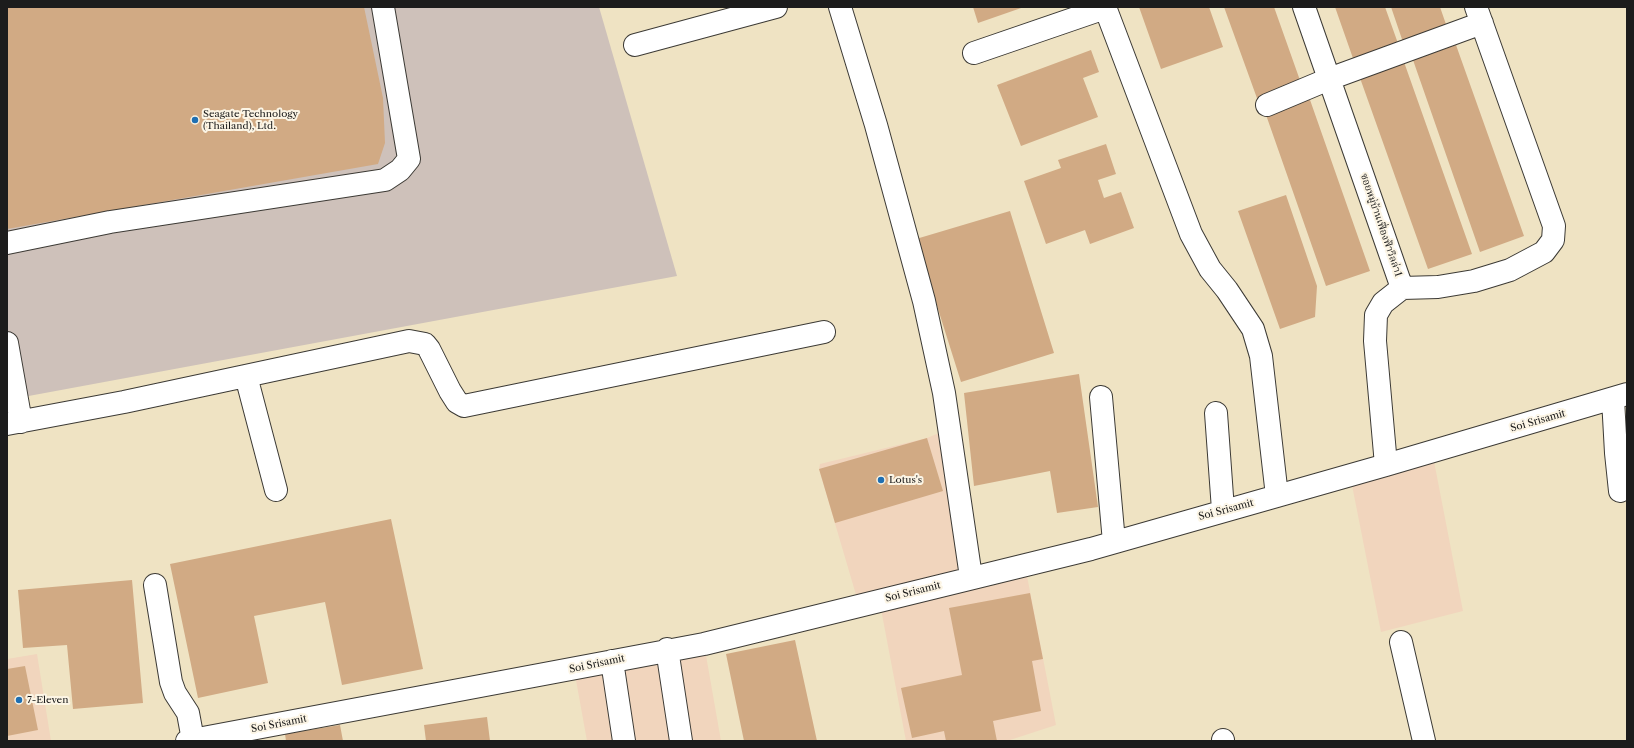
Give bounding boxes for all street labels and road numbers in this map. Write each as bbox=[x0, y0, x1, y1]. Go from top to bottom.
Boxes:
street label: ซอยหมู่บ้านเฟื่องฟ้าวิลล่า1 bbox=[1358, 172, 1404, 278]
street label: Soi Srisamit bbox=[1509, 407, 1567, 435]
street label: Soi Srisamit bbox=[1197, 497, 1255, 523]
street label: Soi Srisamit bbox=[884, 579, 942, 605]
street label: Soi Srisamit bbox=[568, 652, 626, 676]
street label: Soi Srisamit bbox=[250, 713, 308, 735]

